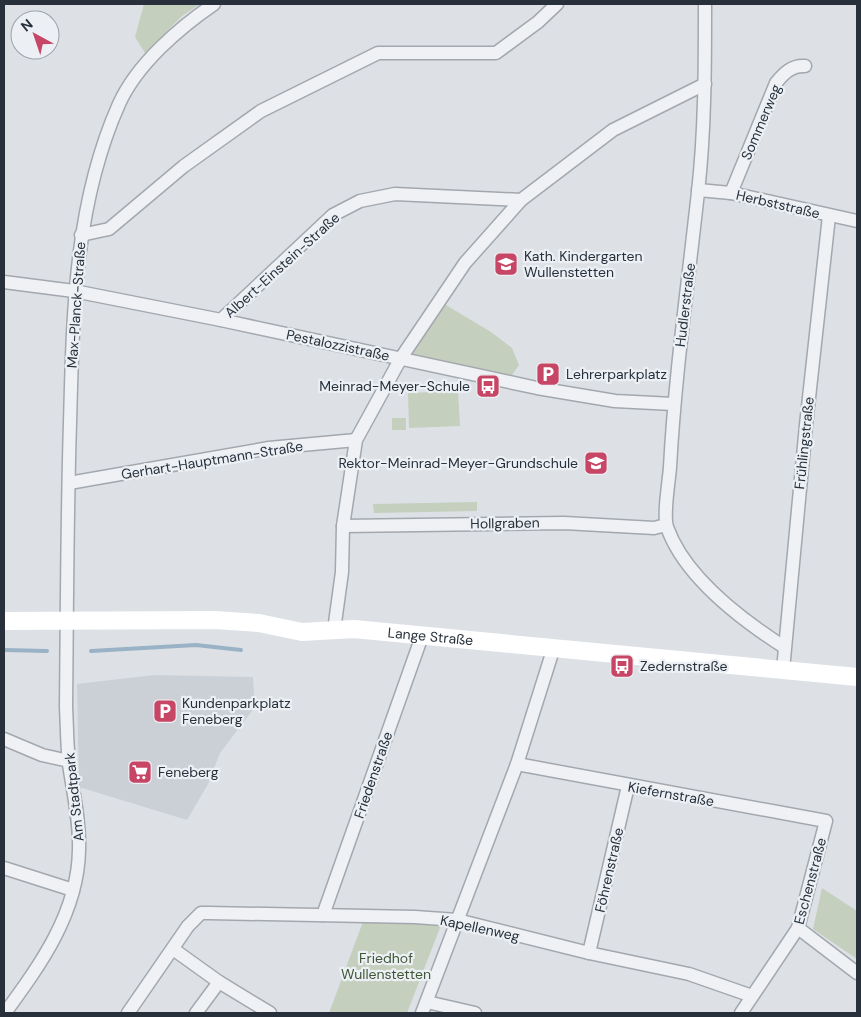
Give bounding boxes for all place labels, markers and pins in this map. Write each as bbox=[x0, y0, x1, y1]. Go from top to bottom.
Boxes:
place label: Kath. Kindergarten Wullenstetten bbox=[524, 247, 643, 281]
school or university icon: Kath. Kindergarten Wullenstetten bbox=[493, 251, 519, 277]
parking icon: Lehrerparkplatz bbox=[535, 361, 561, 387]
place label: Lehrerparkplatz bbox=[566, 365, 667, 383]
bus stop icon: Meinrad-Meyer-Schule bbox=[475, 373, 501, 399]
place label: Meinrad-Meyer-Schule bbox=[319, 377, 470, 395]
school or university icon: Rektor-Meinrad-Meyer-Grundschule bbox=[583, 450, 609, 476]
place label: Rektor-Meinrad-Meyer-Grundschule bbox=[338, 454, 578, 472]
bus stop icon: Zedernstraße bbox=[609, 653, 635, 679]
place label: Zedernstraße bbox=[640, 657, 728, 675]
place label: Kundenparkplatz Feneberg bbox=[182, 694, 291, 728]
parking icon: Kundenparkplatz Feneberg bbox=[152, 698, 178, 724]
supermarket icon: Feneberg bbox=[127, 759, 153, 785]
place label: Feneberg bbox=[158, 763, 219, 781]

